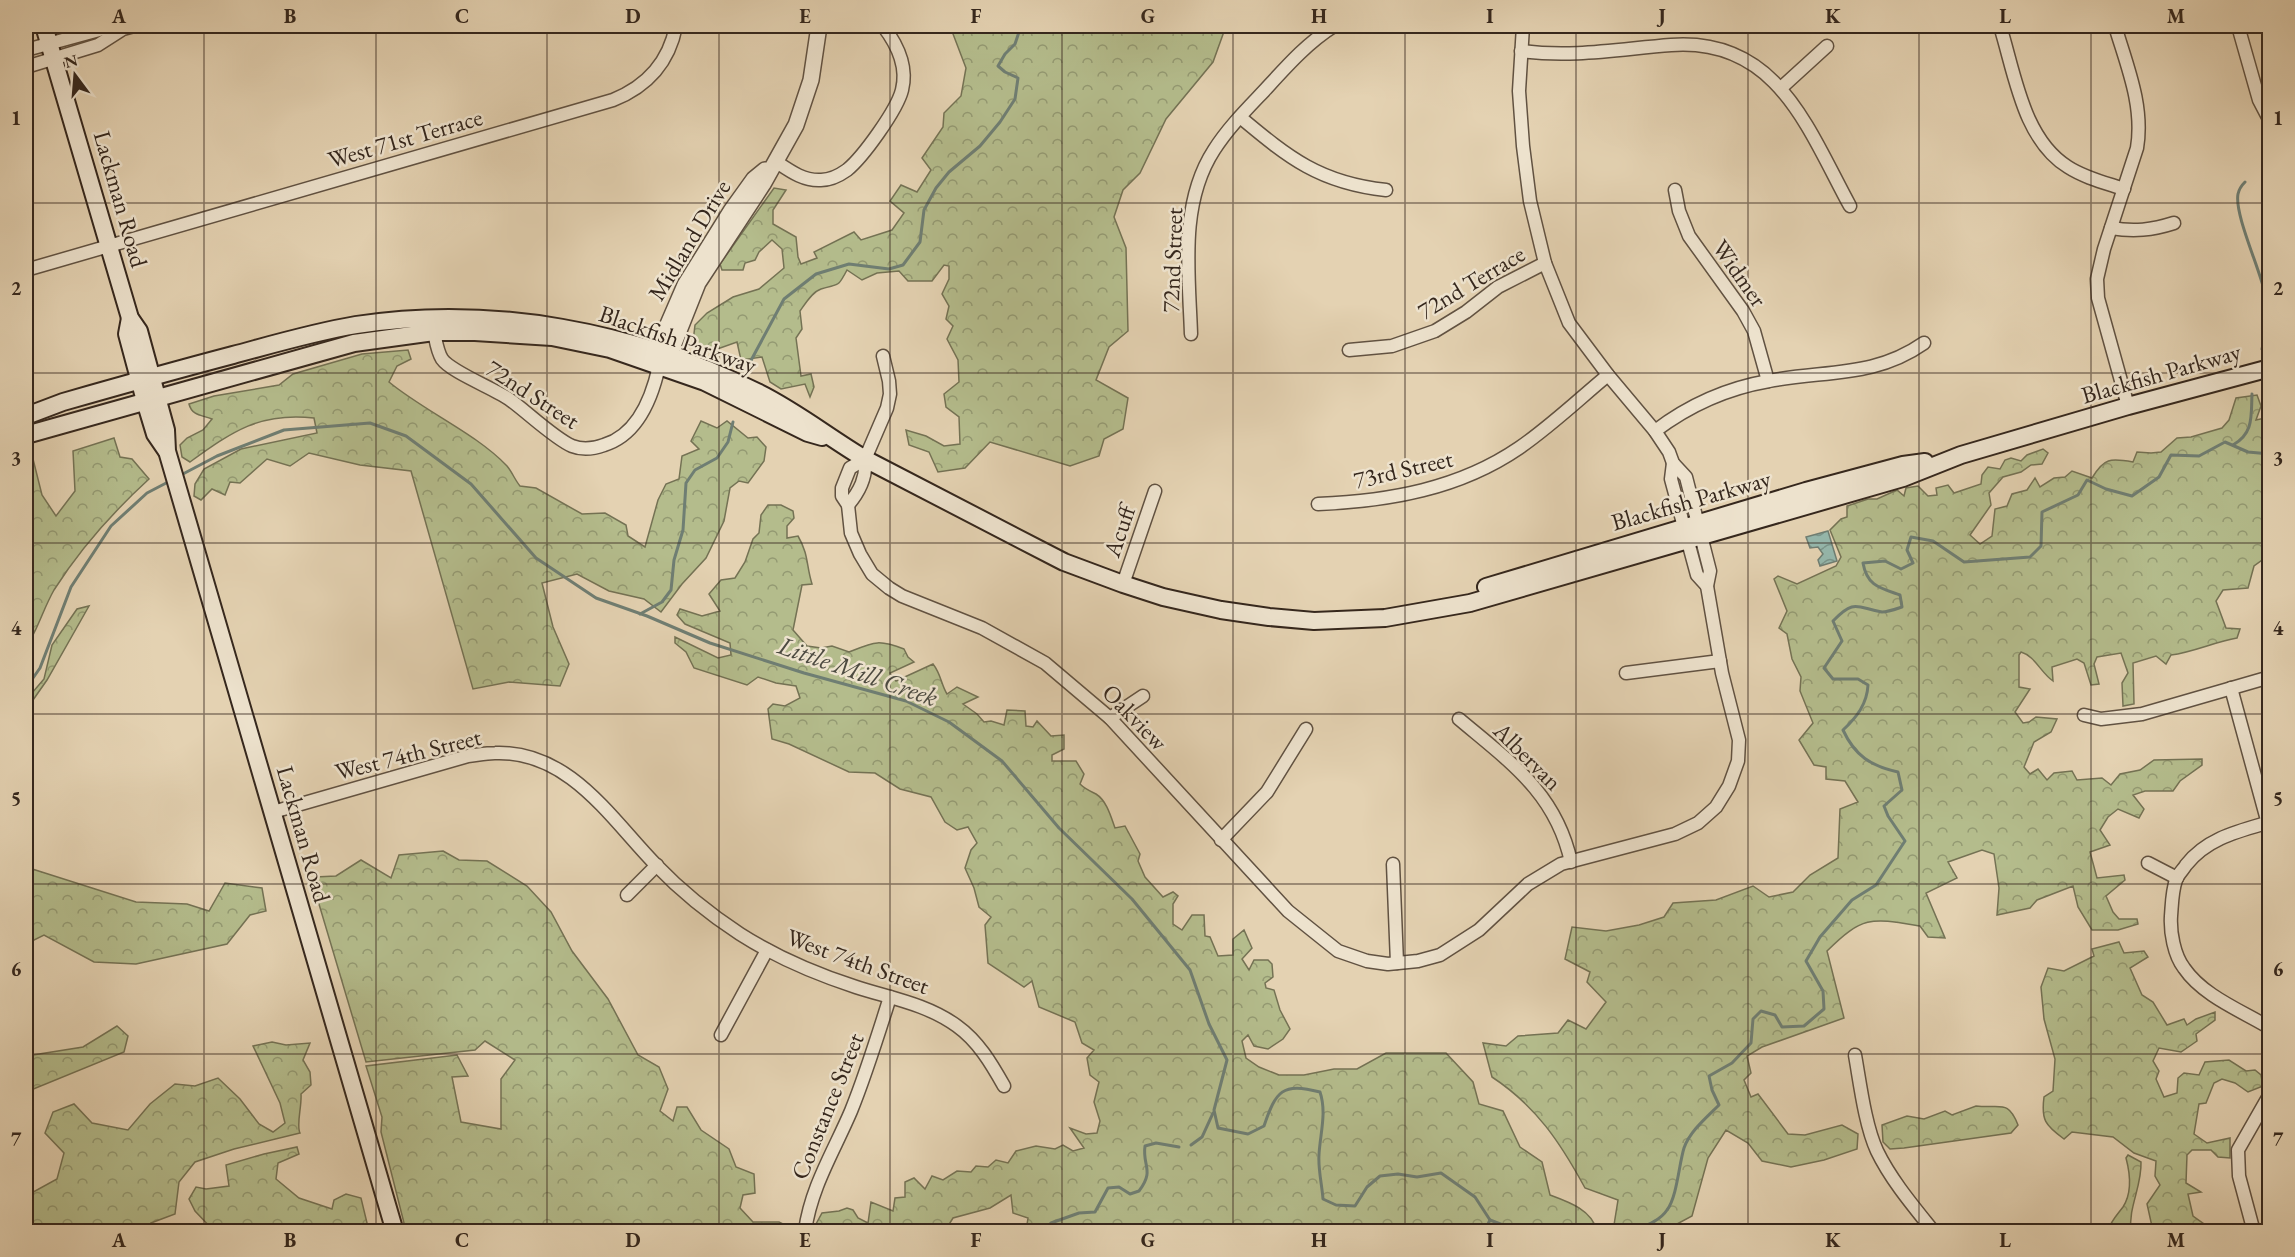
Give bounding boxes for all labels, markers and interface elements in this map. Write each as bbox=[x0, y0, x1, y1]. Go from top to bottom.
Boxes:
text: A bbox=[111, 3, 127, 29]
text: B bbox=[284, 3, 296, 29]
text: C bbox=[455, 3, 469, 29]
text: D bbox=[625, 3, 641, 29]
text: E bbox=[799, 3, 811, 29]
text: F bbox=[971, 3, 982, 29]
text: G bbox=[1141, 3, 1155, 29]
text: H bbox=[1311, 3, 1327, 29]
text: I bbox=[1486, 3, 1494, 29]
text: J bbox=[1656, 3, 1666, 29]
text: K bbox=[1825, 3, 1841, 29]
text: L bbox=[1999, 3, 2011, 29]
text: M bbox=[2167, 3, 2185, 29]
north arrow bbox=[45, 45, 105, 105]
text: N bbox=[62, 49, 80, 73]
street label: West 71st Terrace bbox=[324, 101, 486, 175]
text: 1 bbox=[11, 105, 21, 131]
text: 1 bbox=[2273, 105, 2283, 131]
street label: Lackman Road bbox=[87, 127, 156, 272]
street label: Midland Drive bbox=[641, 174, 737, 306]
street label: 72nd Street bbox=[1155, 206, 1189, 313]
street label: Widmer bbox=[1706, 233, 1774, 313]
street label: 72nd Terrace bbox=[1412, 238, 1530, 326]
text: 2 bbox=[11, 275, 22, 301]
text: 2 bbox=[2273, 275, 2284, 301]
street label: Blackfish Parkway bbox=[595, 298, 761, 381]
street label: Blackfish Parkway bbox=[2078, 335, 2245, 411]
street label: 72nd Street bbox=[480, 352, 586, 436]
street label: 73rd Street bbox=[1350, 442, 1456, 495]
text: 3 bbox=[11, 445, 21, 471]
text: 3 bbox=[2273, 445, 2283, 471]
street label: Blackfish Parkway bbox=[1608, 462, 1775, 538]
street label: Acuff bbox=[1095, 498, 1143, 562]
text: 4 bbox=[11, 615, 22, 641]
text: 4 bbox=[2273, 615, 2284, 641]
water label: Little Mill Creek bbox=[773, 627, 942, 714]
street label: Oakview bbox=[1096, 677, 1175, 757]
street label: Albervan bbox=[1486, 714, 1569, 797]
street label: West 74th Street bbox=[332, 721, 485, 787]
street label: Lackman Road bbox=[270, 762, 339, 907]
text: 5 bbox=[11, 785, 21, 811]
text: 5 bbox=[2273, 785, 2283, 811]
street label: West 74th Street bbox=[782, 921, 934, 1001]
text: 6 bbox=[11, 956, 22, 982]
text: 6 bbox=[2273, 956, 2284, 982]
street label: Constance Street bbox=[784, 1028, 871, 1184]
text: 7 bbox=[11, 1126, 22, 1152]
text: 7 bbox=[2273, 1126, 2284, 1152]
text: A bbox=[111, 1227, 127, 1253]
text: B bbox=[284, 1227, 296, 1253]
text: C bbox=[455, 1227, 469, 1253]
text: D bbox=[625, 1227, 641, 1253]
text: E bbox=[799, 1227, 811, 1253]
text: F bbox=[971, 1227, 982, 1253]
text: G bbox=[1141, 1227, 1155, 1253]
text: H bbox=[1311, 1227, 1327, 1253]
text: I bbox=[1486, 1227, 1494, 1253]
text: J bbox=[1656, 1227, 1666, 1253]
text: K bbox=[1825, 1227, 1841, 1253]
text: L bbox=[1999, 1227, 2011, 1253]
text: M bbox=[2167, 1227, 2185, 1253]

